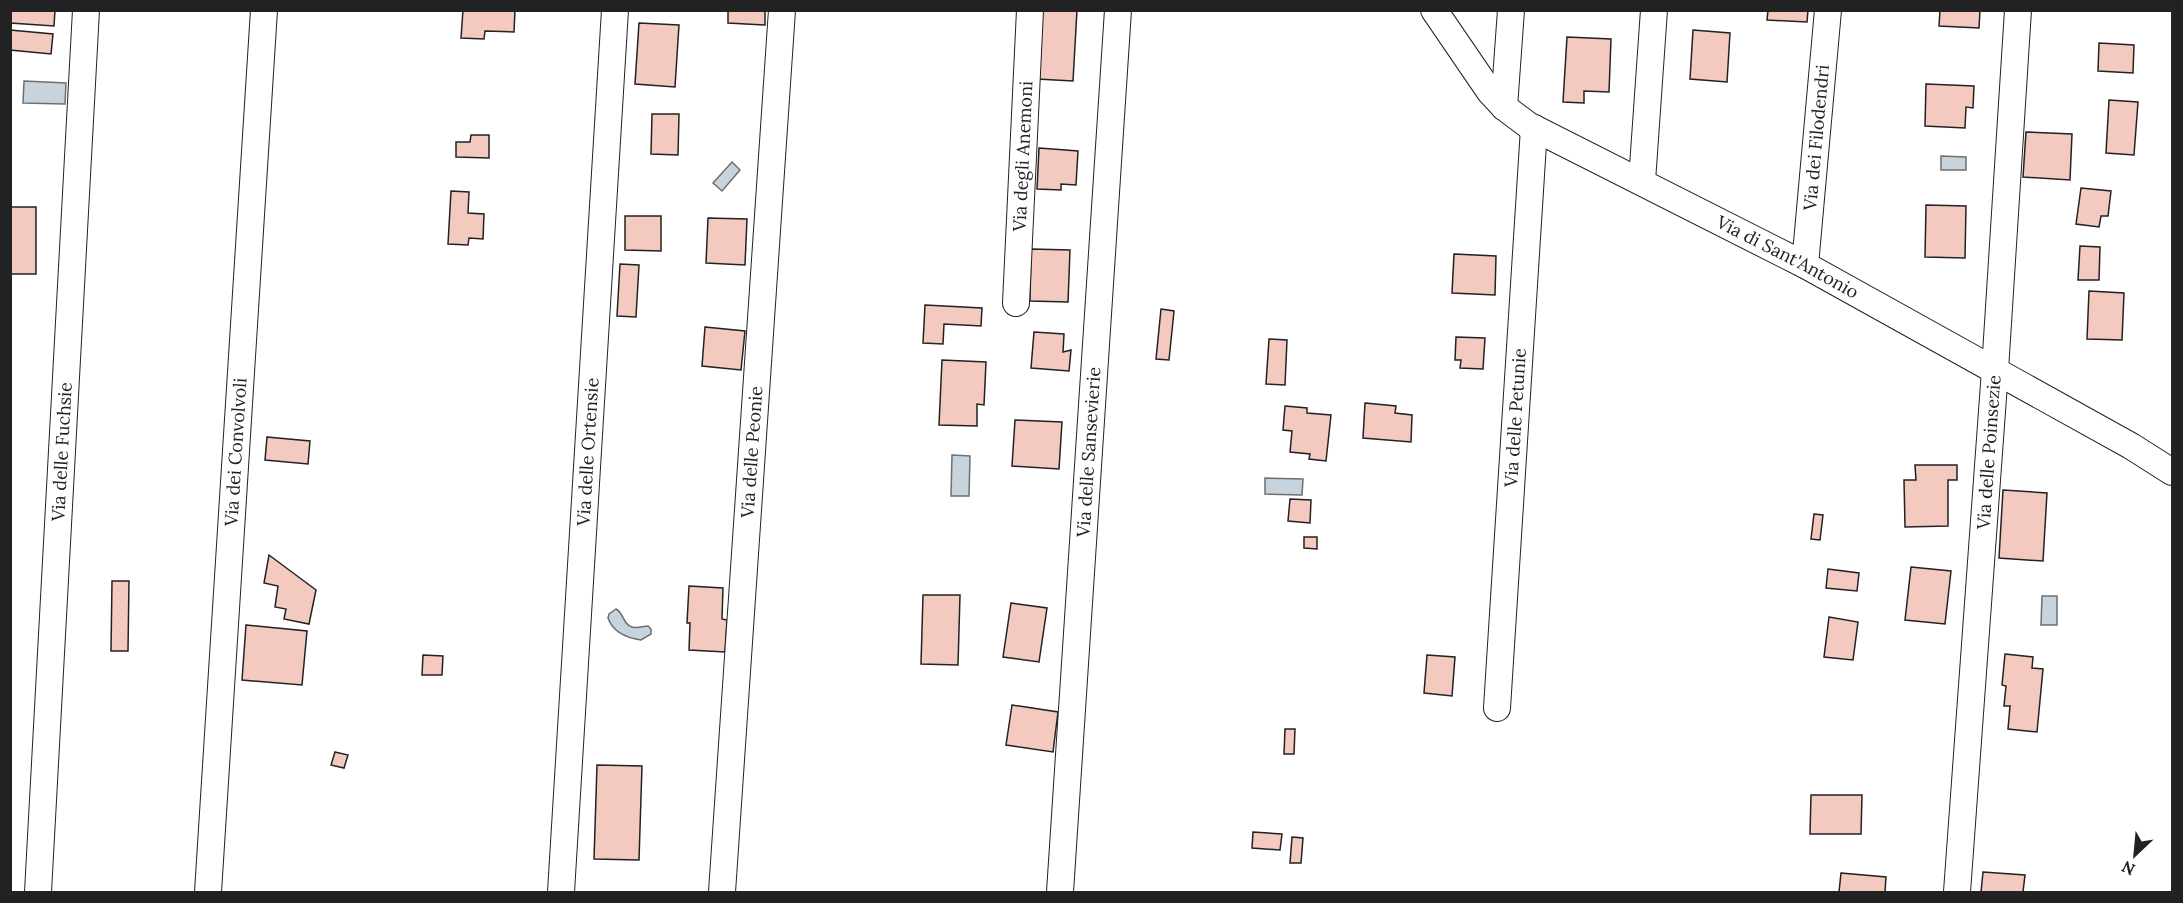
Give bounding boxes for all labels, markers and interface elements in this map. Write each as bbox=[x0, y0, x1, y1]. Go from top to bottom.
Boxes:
street label: Via dei Filodendri bbox=[1798, 64, 1834, 212]
street label: Via degli Anemoni bbox=[1007, 80, 1038, 233]
street label: Via di Sant'Antonio bbox=[1712, 210, 1863, 303]
street label: Via delle Petunie bbox=[1499, 347, 1531, 489]
street label: Via delle Sansevierie bbox=[1071, 366, 1106, 539]
street label: Via delle Poinsezie bbox=[1971, 374, 2006, 531]
street label: Via dei Convolvoli bbox=[219, 377, 252, 528]
street label: Via delle Ortensie bbox=[571, 377, 603, 528]
street label: Via delle Fuchsie bbox=[46, 381, 77, 523]
street label: Via delle Peonie bbox=[735, 385, 767, 520]
north arrow bbox=[2105, 825, 2165, 885]
text: N bbox=[2118, 857, 2138, 880]

